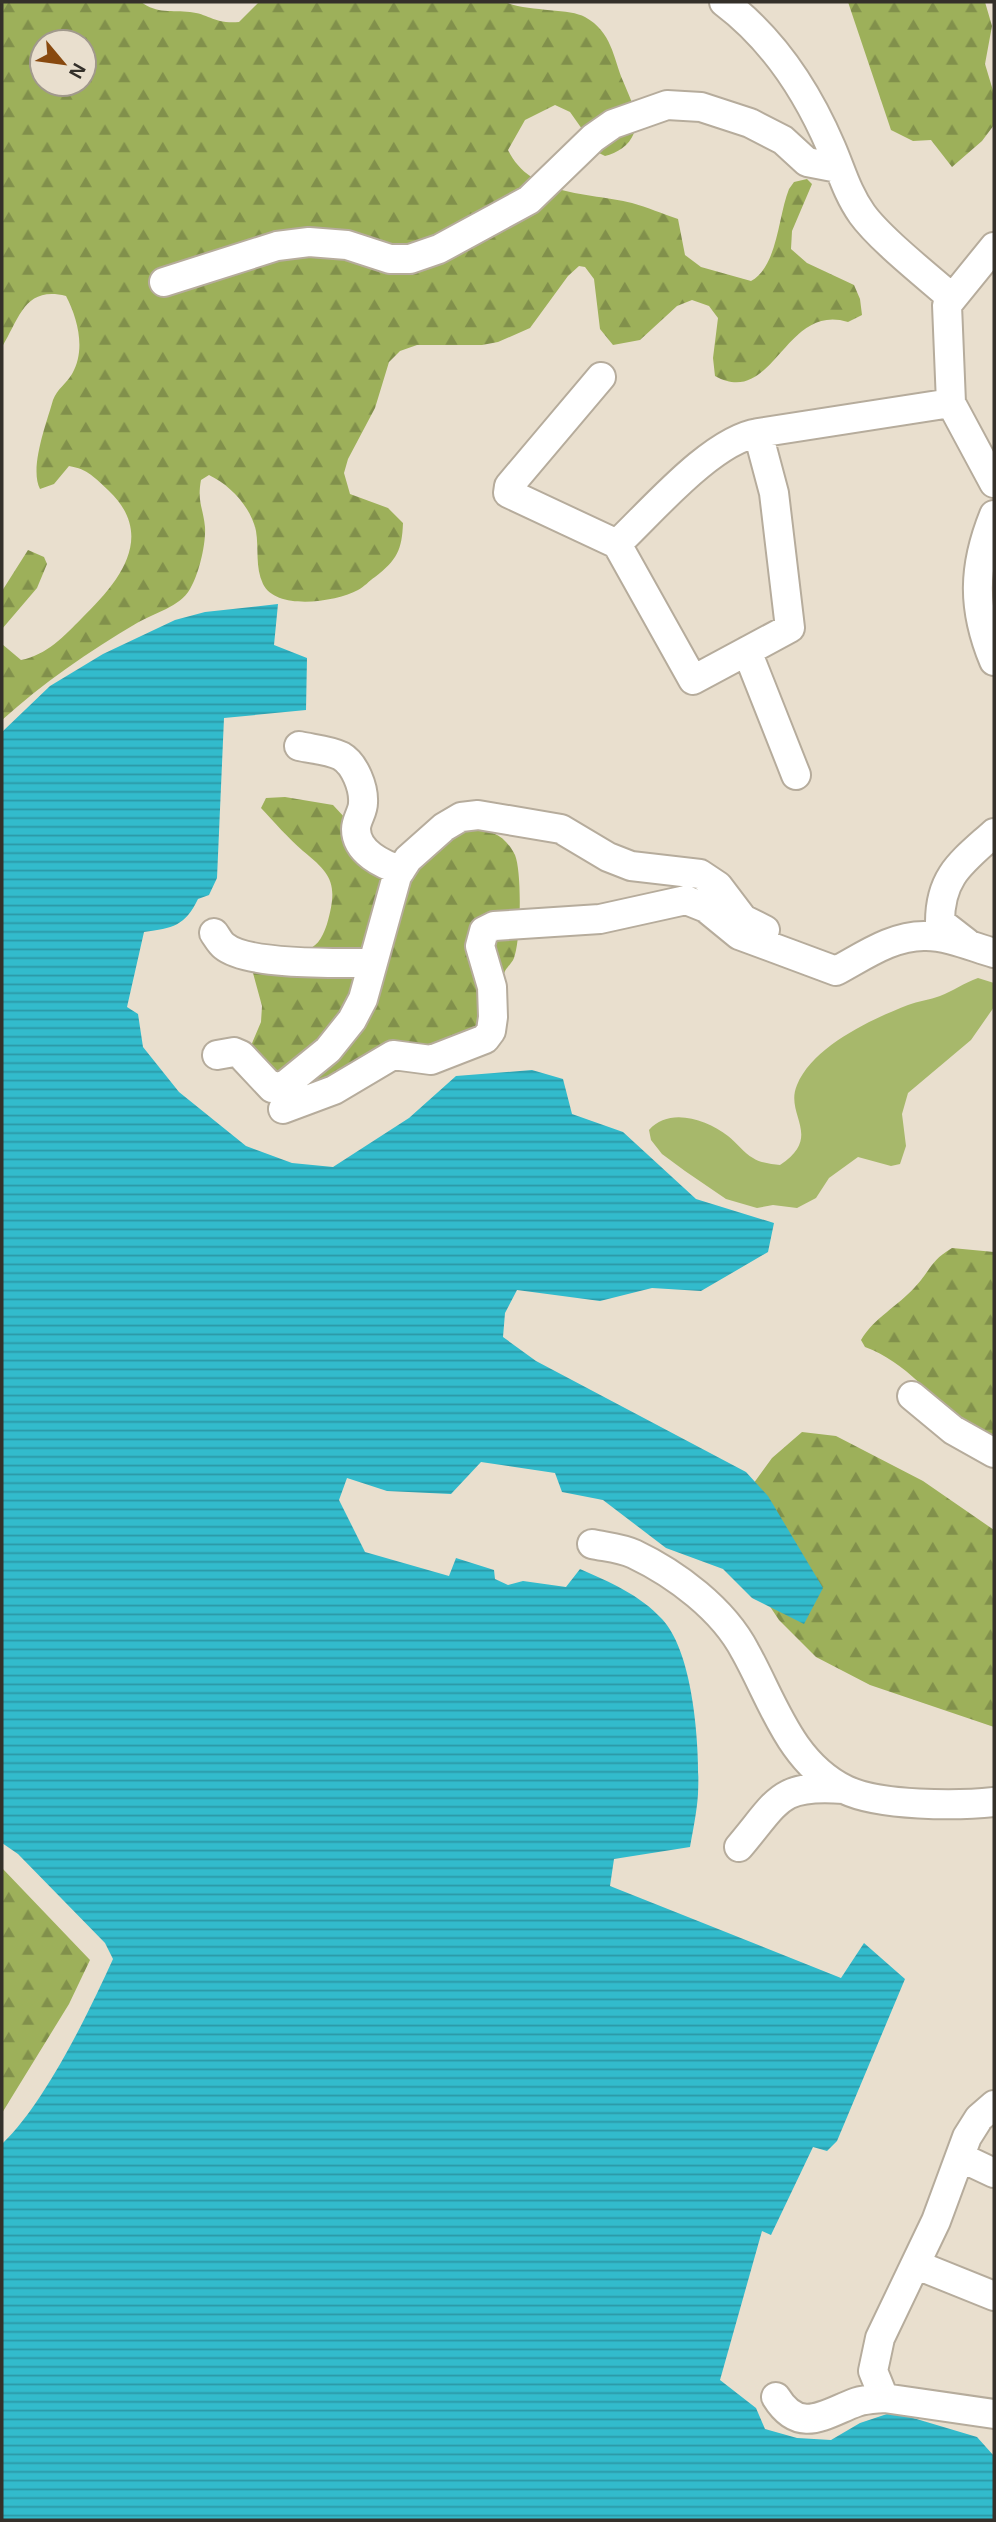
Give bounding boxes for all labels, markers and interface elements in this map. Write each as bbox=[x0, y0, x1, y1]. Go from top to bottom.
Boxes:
north arrow bbox=[28, 28, 98, 98]
text: N bbox=[65, 60, 90, 82]

